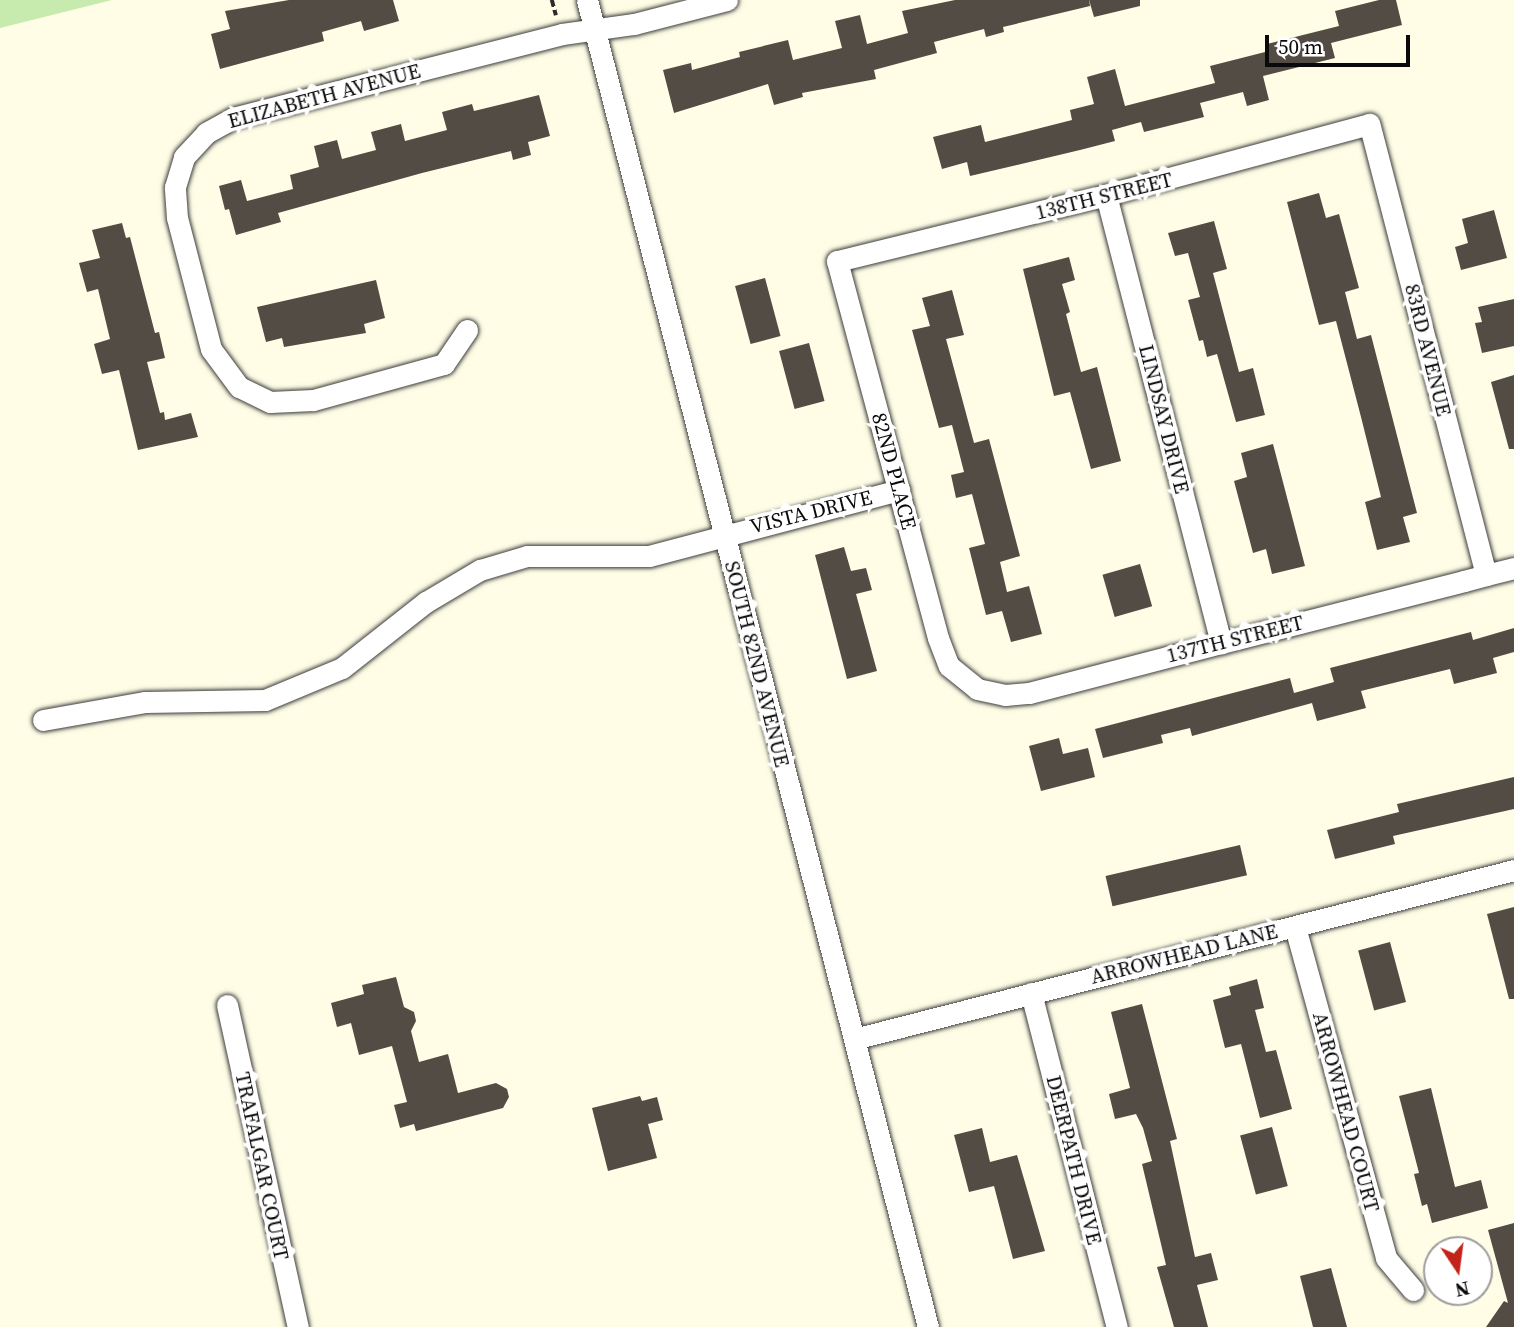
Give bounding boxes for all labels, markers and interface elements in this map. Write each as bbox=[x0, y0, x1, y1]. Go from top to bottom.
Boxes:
scale bar bbox=[1269, 21, 1414, 65]
text: 50 m bbox=[1278, 32, 1323, 61]
street label: ELIZABETH AVENUE bbox=[225, 58, 423, 134]
street label: 138TH STREET bbox=[1033, 167, 1175, 225]
street label: 83RD AVENUE bbox=[1399, 281, 1457, 419]
street label: LINDSAY DRIVE bbox=[1133, 342, 1195, 496]
street label: 82ND PLACE bbox=[866, 410, 922, 532]
street label: VISTA DRIVE bbox=[747, 485, 875, 539]
street label: SOUTH 82ND AVENUE bbox=[719, 558, 795, 770]
street label: 137TH STREET bbox=[1164, 610, 1306, 668]
street label: ARROWHEAD LANE bbox=[1088, 919, 1280, 989]
street label: ARROWHEAD COURT bbox=[1307, 1009, 1385, 1215]
street label: TRAFALGAR COURT bbox=[230, 1070, 294, 1262]
street label: DEERPATH DRIVE bbox=[1041, 1073, 1107, 1247]
north arrow bbox=[1423, 1236, 1493, 1306]
text: N bbox=[1453, 1275, 1472, 1304]

